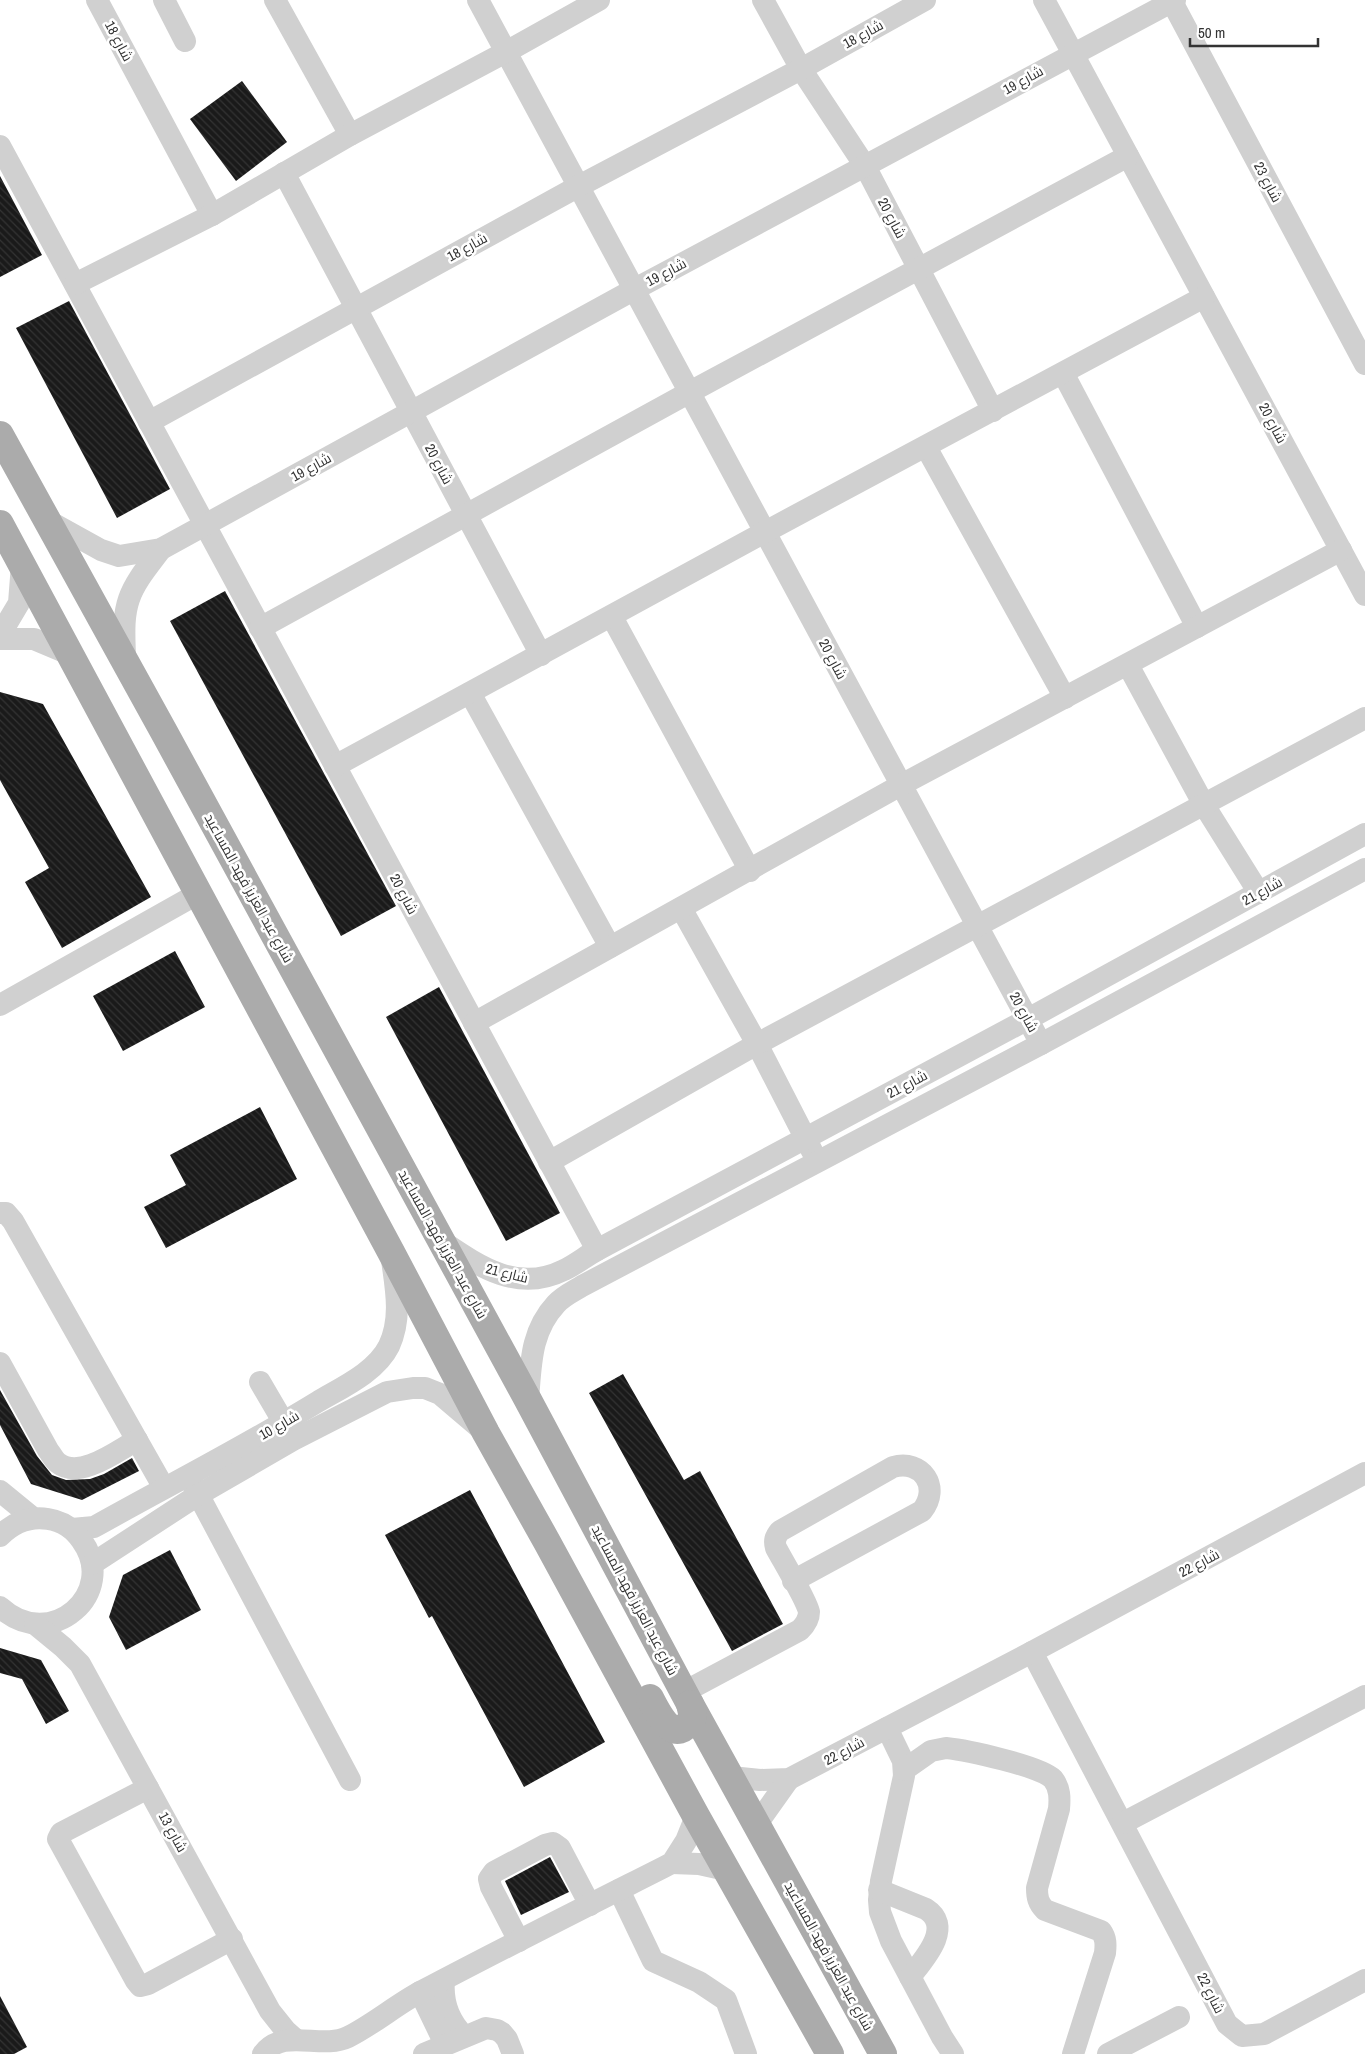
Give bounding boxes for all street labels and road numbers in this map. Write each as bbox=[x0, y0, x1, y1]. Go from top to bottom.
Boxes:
street label: شارع 18 bbox=[840, 16, 886, 52]
street label: شارع 18 bbox=[101, 18, 137, 64]
street label: شارع 19 bbox=[1000, 62, 1046, 98]
street label: شارع 23 bbox=[1250, 159, 1286, 205]
street label: شارع 20 bbox=[874, 195, 910, 241]
street label: شارع 18 bbox=[444, 229, 490, 265]
street label: شارع 19 bbox=[643, 254, 689, 290]
street label: شارع 20 bbox=[1255, 400, 1291, 446]
street label: شارع 20 bbox=[421, 441, 457, 487]
street label: شارع 19 bbox=[288, 449, 334, 485]
street label: شارع 20 bbox=[815, 636, 851, 682]
street label: شارع عبد العزيز فهد المساعيد bbox=[200, 810, 298, 966]
street label: شارع 20 bbox=[386, 871, 422, 917]
street label: شارع 21 bbox=[1239, 873, 1285, 909]
street label: شارع 20 bbox=[1006, 989, 1042, 1035]
street label: شارع 21 bbox=[884, 1066, 930, 1102]
street label: شارع عبد العزيز فهد المساعيد bbox=[394, 1166, 492, 1322]
street label: شارع 21 bbox=[484, 1259, 530, 1287]
street label: شارع 10 bbox=[256, 1406, 302, 1444]
street label: شارع عبد العزيز فهد المساعيد bbox=[588, 1522, 682, 1678]
street label: شارع 22 bbox=[1176, 1545, 1222, 1581]
street label: شارع 22 bbox=[821, 1733, 867, 1769]
street label: شارع 13 bbox=[155, 1809, 191, 1855]
street label: شارع عبد العزيز فهد المساعيد bbox=[780, 1878, 878, 2034]
street label: شارع 22 bbox=[1193, 1970, 1229, 2016]

